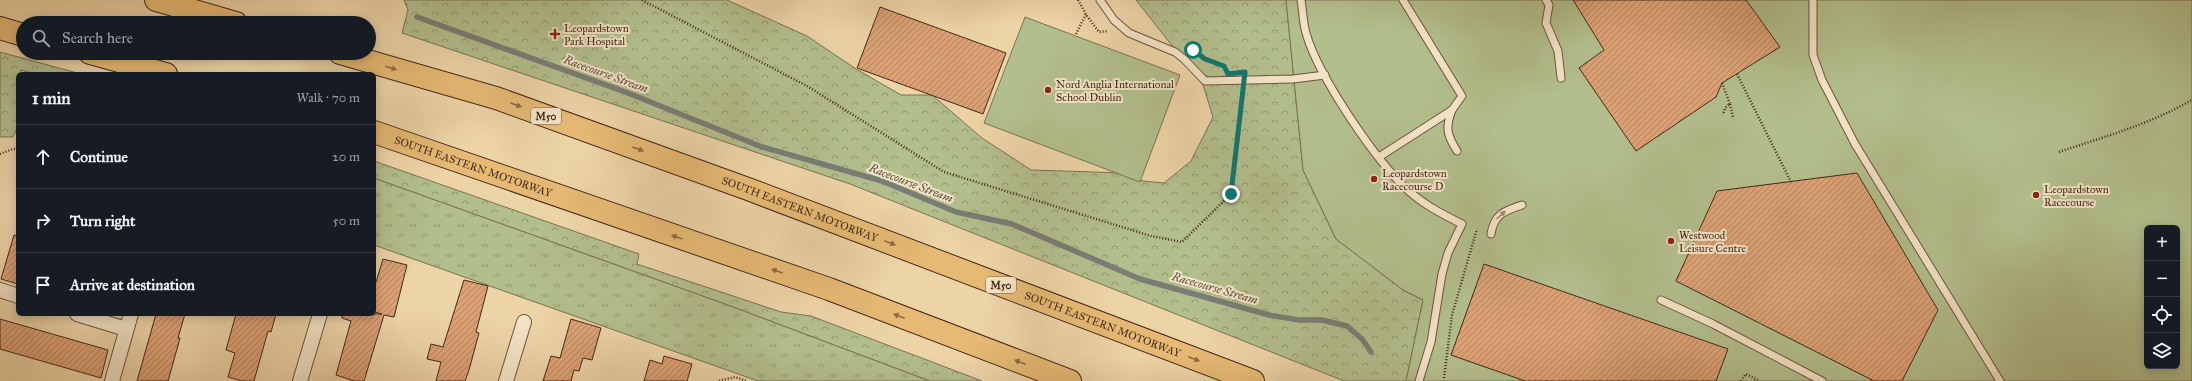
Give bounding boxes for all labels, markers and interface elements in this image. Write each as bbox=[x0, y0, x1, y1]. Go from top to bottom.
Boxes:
search box bbox=[16, 16, 376, 60]
place label: Leopardstown Park Hospital bbox=[564, 22, 629, 48]
icon: search bbox=[30, 27, 52, 49]
marker: Leopardstown Park Hospital bbox=[549, 28, 561, 40]
text: Search here bbox=[62, 29, 133, 47]
route start bbox=[1184, 41, 1202, 59]
water label: Racecourse Stream bbox=[561, 52, 650, 96]
one-way arrow bbox=[386, 65, 398, 71]
place label: Nord Anglia International School Dublin bbox=[1056, 78, 1174, 104]
marker: Nord Anglia International School Dublin bbox=[1043, 85, 1053, 95]
text: 1 min bbox=[32, 88, 71, 109]
text: Walk · 70 m bbox=[297, 90, 360, 106]
one-way arrow bbox=[510, 102, 522, 108]
road number: M50 bbox=[531, 108, 561, 124]
street label: SOUTH EASTERN MOTORWAY bbox=[392, 133, 555, 200]
icon: ahead bbox=[32, 146, 54, 168]
one-way arrow bbox=[632, 147, 644, 153]
text: Continue bbox=[70, 148, 128, 166]
text: 20 m bbox=[332, 149, 360, 165]
water label: Racecourse Stream bbox=[866, 160, 955, 206]
place label: Leopardstown Racecourse D bbox=[1382, 167, 1447, 193]
street label: SOUTH EASTERN MOTORWAY bbox=[720, 174, 881, 245]
marker: Leopardstown Racecourse D bbox=[1369, 174, 1379, 184]
place label: Leopardstown Racecourse bbox=[2044, 183, 2109, 209]
route end bbox=[1222, 185, 1240, 203]
marker: Leopardstown Racecourse bbox=[2031, 190, 2041, 200]
icon: right bbox=[32, 210, 54, 232]
one-way arrow bbox=[1496, 210, 1506, 219]
text: Turn right bbox=[70, 212, 135, 230]
text: 50 m bbox=[333, 213, 360, 229]
map controls bbox=[2144, 225, 2180, 369]
button: + bbox=[2144, 225, 2180, 261]
place label: Westwood Leisure Centre bbox=[1679, 229, 1747, 255]
one-way arrow bbox=[671, 234, 683, 240]
marker: Westwood Leisure Centre bbox=[1666, 236, 1676, 246]
one-way arrow bbox=[884, 240, 896, 246]
button: − bbox=[2144, 261, 2180, 297]
one-way arrow bbox=[770, 268, 782, 274]
water label: Racecourse Stream bbox=[1170, 269, 1260, 307]
icon: arrive bbox=[32, 274, 54, 296]
text: Arrive at destination bbox=[70, 276, 195, 294]
road number: M50 bbox=[986, 277, 1016, 293]
street label: SOUTH EASTERN MOTORWAY bbox=[1023, 289, 1184, 360]
button: locate bbox=[2144, 297, 2180, 333]
one-way arrow bbox=[892, 312, 904, 318]
button: layers bbox=[2144, 333, 2180, 369]
one-way arrow bbox=[1189, 356, 1201, 362]
one-way arrow bbox=[1014, 359, 1026, 365]

